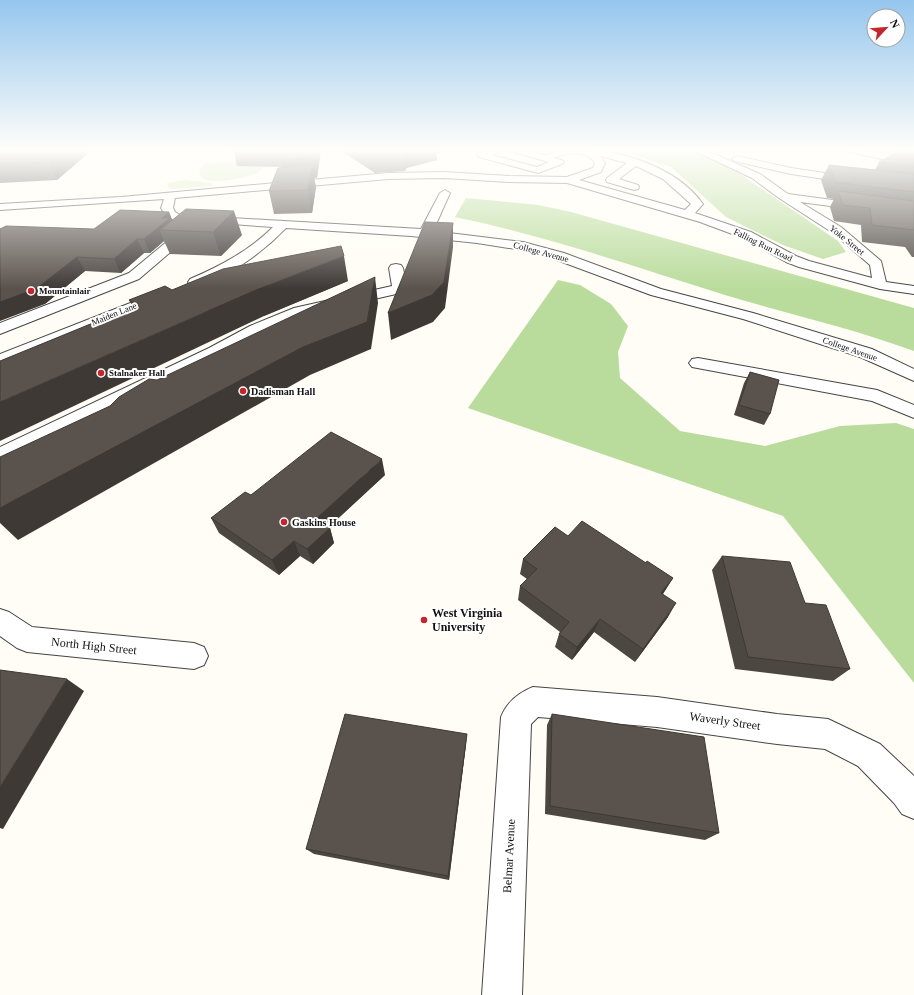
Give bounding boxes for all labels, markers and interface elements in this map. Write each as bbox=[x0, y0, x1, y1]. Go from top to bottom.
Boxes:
north arrow bbox=[866, 8, 906, 48]
text: N bbox=[888, 17, 902, 30]
street label: Yoke Street bbox=[828, 223, 867, 257]
street label: Falling Run Road bbox=[732, 226, 794, 264]
street label: College Avenue bbox=[512, 240, 570, 264]
marker: Mountainlair bbox=[26, 286, 36, 296]
place label: Mountainlair bbox=[39, 286, 91, 296]
street label: Maiden Lane bbox=[90, 300, 138, 328]
street label: College Avenue bbox=[821, 335, 879, 363]
marker: Stalnaker Hall bbox=[96, 368, 106, 378]
place label: Stalnaker Hall bbox=[109, 368, 166, 378]
marker: Dadisman Hall bbox=[238, 386, 248, 396]
place label: Dadisman Hall bbox=[251, 386, 315, 397]
marker: Gaskins House bbox=[279, 517, 289, 527]
place label: Gaskins House bbox=[292, 517, 356, 528]
place label: West Virginia University bbox=[432, 606, 502, 634]
marker: West Virginia University bbox=[419, 615, 429, 625]
street label: North High Street bbox=[51, 635, 138, 658]
street label: Waverly Street bbox=[689, 709, 762, 733]
street label: Belmar Avenue bbox=[500, 819, 518, 893]

